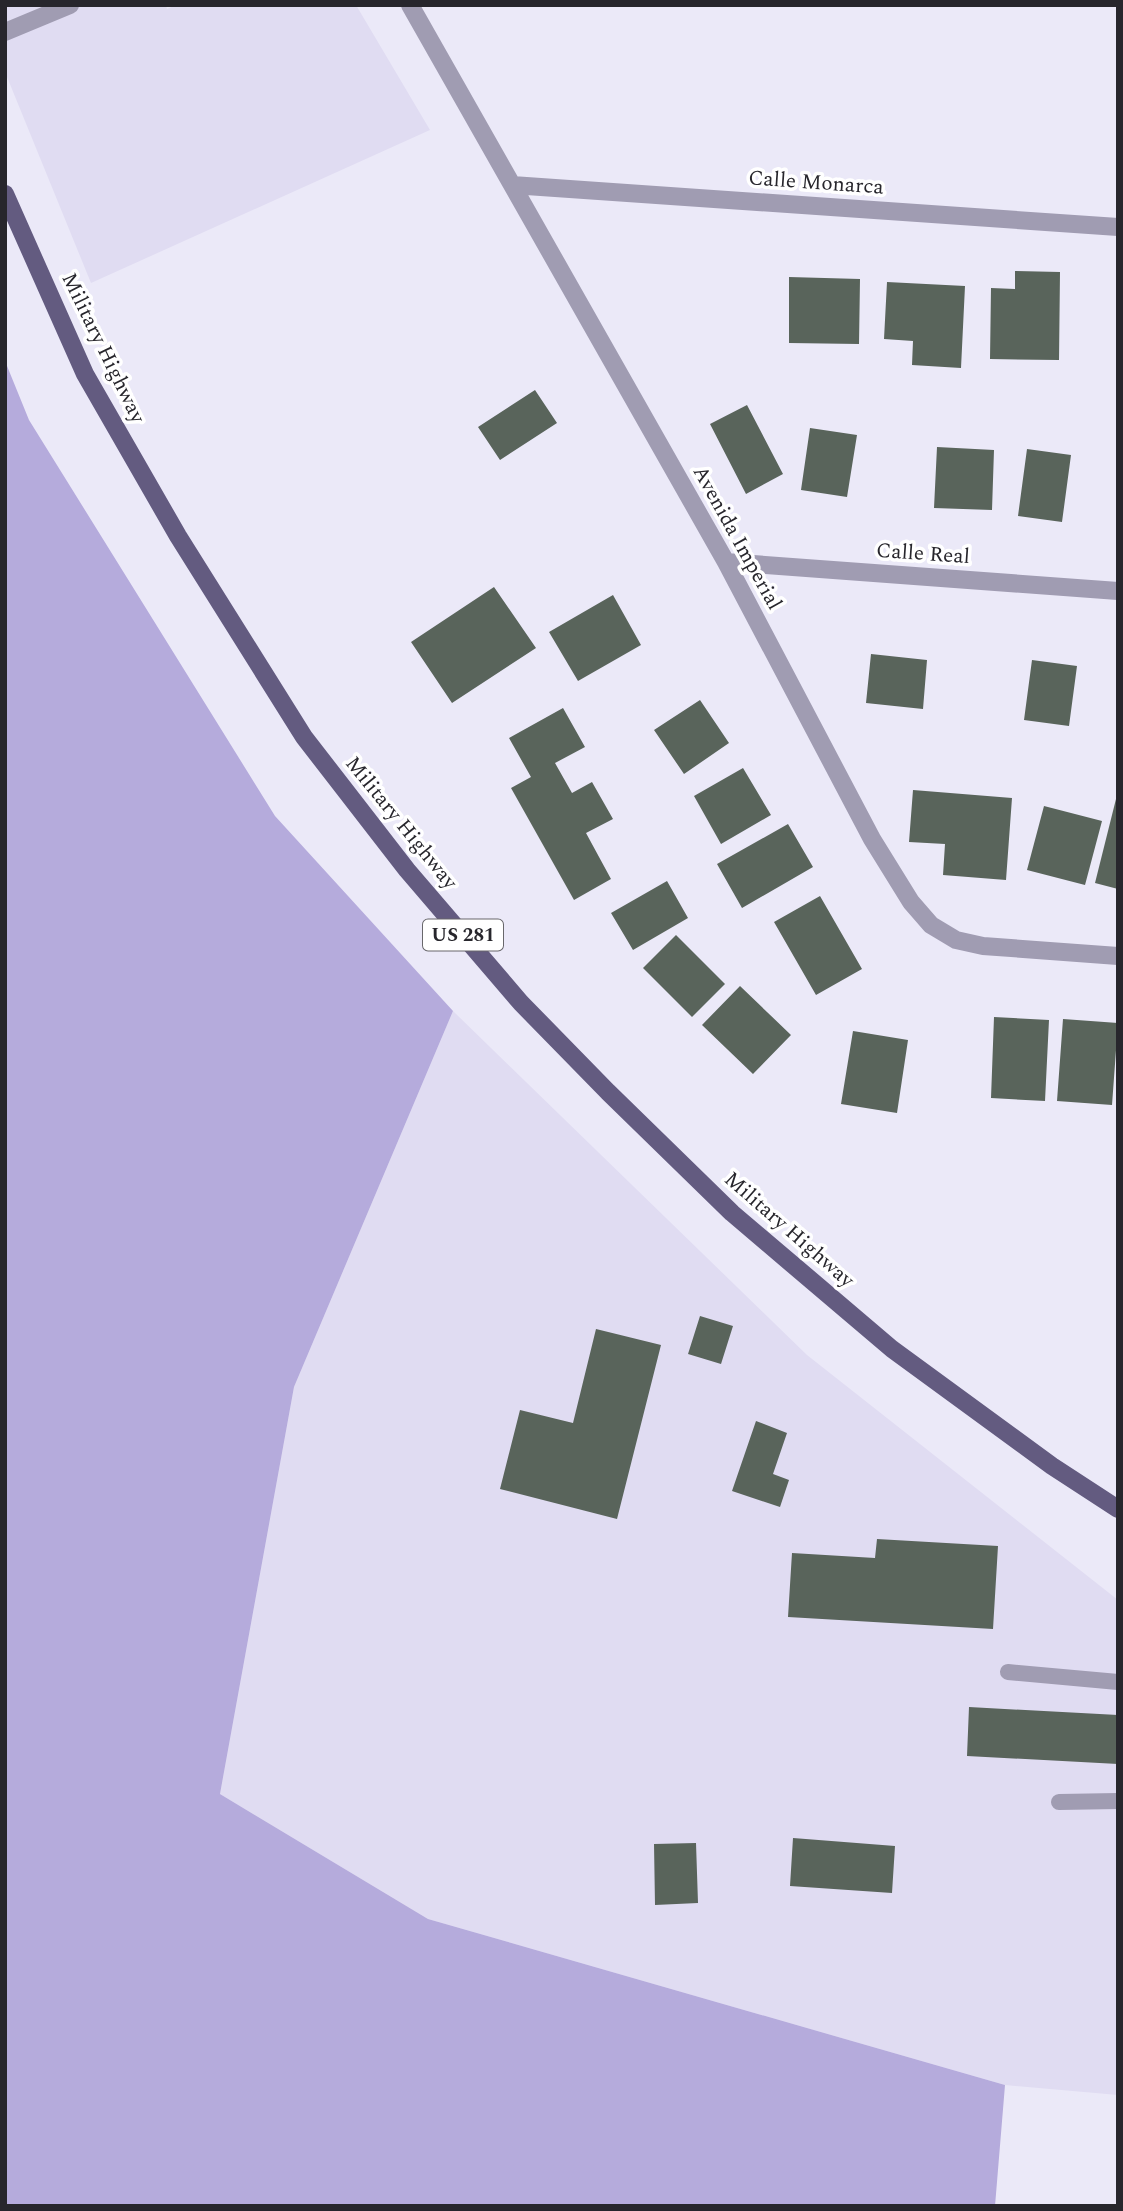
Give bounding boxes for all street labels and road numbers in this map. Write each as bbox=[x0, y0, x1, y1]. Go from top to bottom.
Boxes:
street label: Calle Monarca bbox=[747, 162, 886, 204]
street label: Military Highway bbox=[53, 267, 154, 429]
street label: Avenida Imperial bbox=[684, 460, 790, 616]
street label: Calle Real bbox=[875, 535, 971, 573]
street label: Military Highway bbox=[337, 749, 466, 897]
road number: US 281 bbox=[423, 920, 503, 951]
street label: Military Highway bbox=[717, 1164, 862, 1296]

